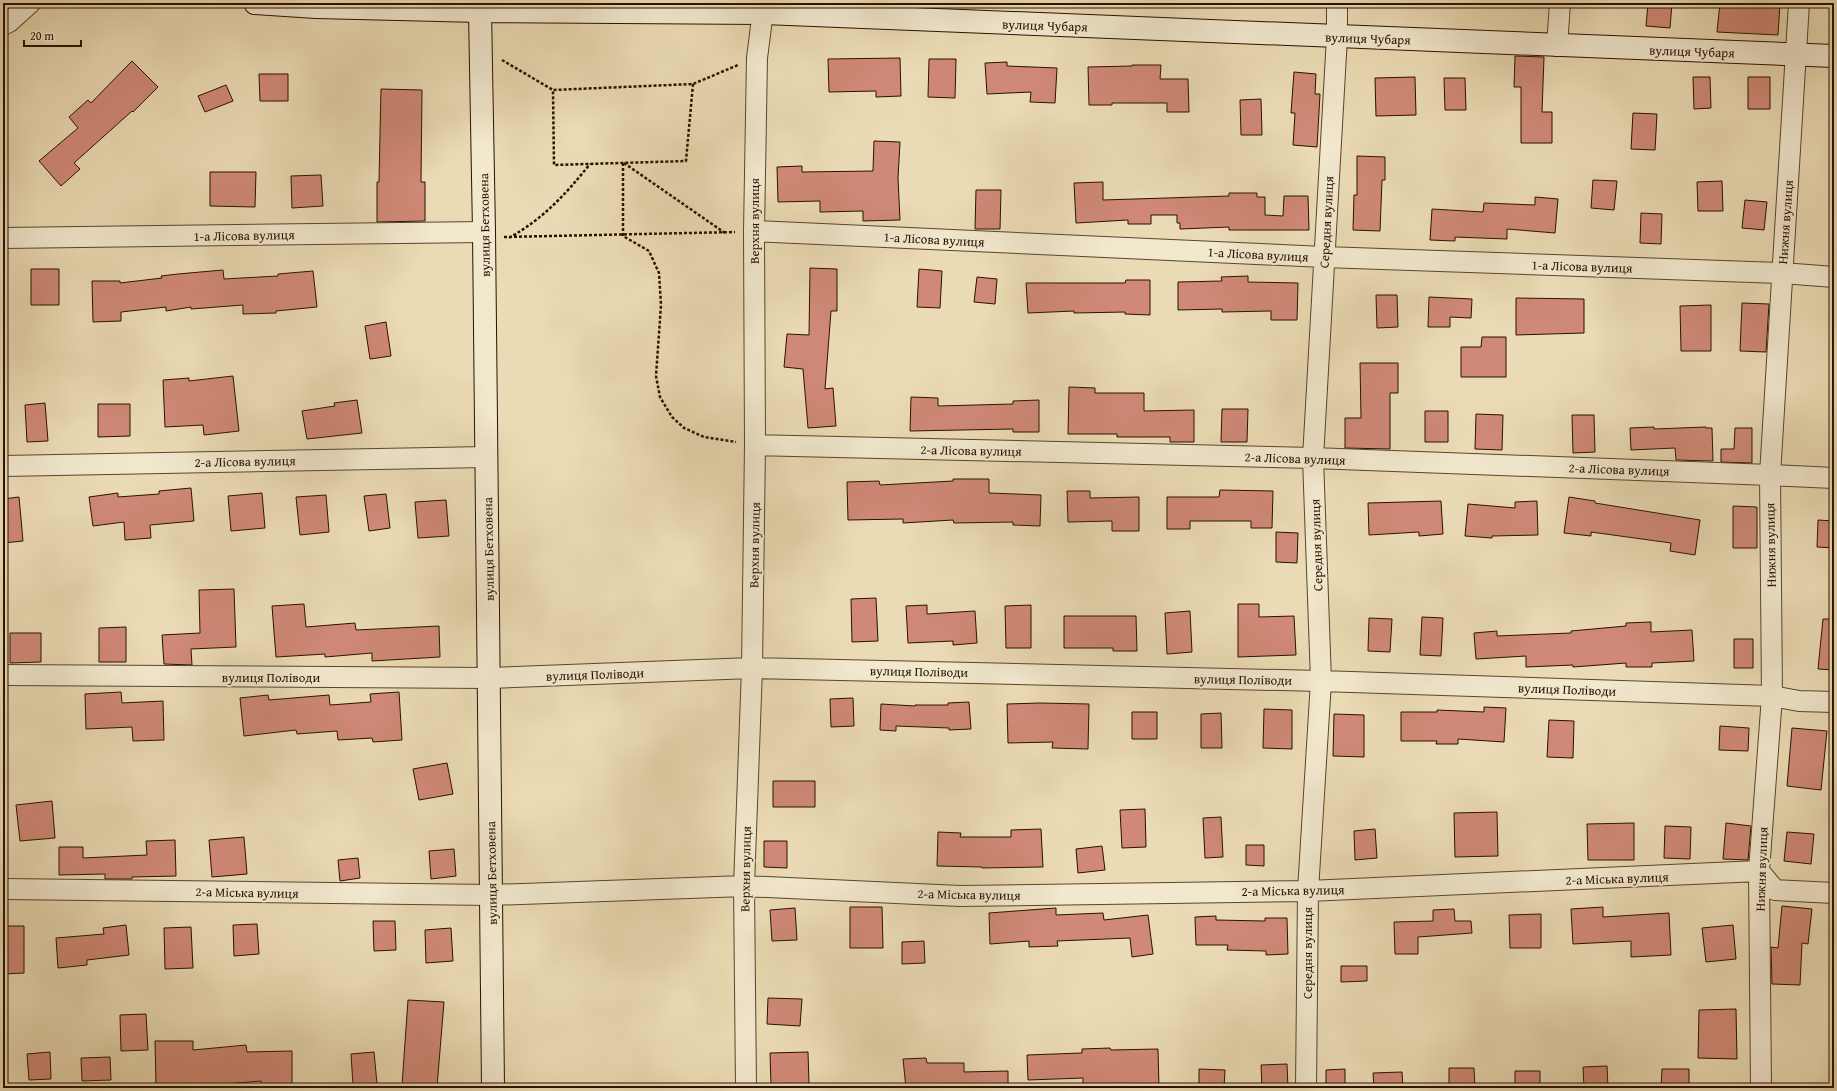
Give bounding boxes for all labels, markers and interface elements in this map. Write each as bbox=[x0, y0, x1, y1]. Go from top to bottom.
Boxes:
street label: вулиця Чубаря bbox=[1002, 15, 1089, 37]
scale bar bbox=[24, 22, 81, 48]
text: 20 m bbox=[30, 27, 54, 44]
street label: вулиця Чубаря bbox=[1325, 28, 1412, 50]
street label: вулиця Чубаря bbox=[1649, 41, 1736, 63]
street label: вулиця Бетховена bbox=[474, 172, 495, 277]
street label: Середня вулиця bbox=[1315, 175, 1338, 269]
street label: Верхня вулиця bbox=[745, 178, 764, 264]
street label: Нижня вулиця bbox=[1773, 179, 1798, 265]
street label: 1-а Лісова вулиця bbox=[193, 225, 295, 246]
street label: 1-а Лісова вулиця bbox=[883, 227, 985, 252]
street label: 1-а Лісова вулиця bbox=[1207, 242, 1309, 267]
street label: 1-а Лісова вулиця bbox=[1531, 255, 1633, 278]
street label: 2-а Лісова вулиця bbox=[920, 440, 1022, 461]
street label: 2-а Лісова вулиця bbox=[1244, 447, 1346, 470]
street label: 2-а Лісова вулиця bbox=[194, 451, 296, 472]
street label: 2-а Лісова вулиця bbox=[1568, 458, 1670, 481]
street label: вулиця Бетховена bbox=[478, 496, 499, 601]
street label: Середня вулиця bbox=[1305, 498, 1328, 591]
street label: Верхня вулиця bbox=[744, 501, 765, 588]
street label: Нижня вулиця bbox=[1760, 502, 1781, 588]
street label: вулиця Поліводи bbox=[870, 661, 969, 682]
street label: вулиця Поліводи bbox=[546, 663, 645, 686]
street label: вулиця Поліводи bbox=[222, 668, 320, 687]
street label: вулиця Поліводи bbox=[1194, 669, 1293, 690]
street label: вулиця Поліводи bbox=[1518, 678, 1617, 701]
street label: вулиця Бетховена bbox=[481, 820, 502, 925]
street label: Верхня вулиця bbox=[735, 825, 756, 912]
street label: Нижня вулиця bbox=[1751, 826, 1772, 912]
street label: 2-а Міська вулиця bbox=[1565, 867, 1669, 890]
street label: 2-а Міська вулиця bbox=[1241, 880, 1345, 901]
street label: 2-а Міська вулиця bbox=[195, 882, 299, 903]
street label: 2-а Міська вулиця bbox=[917, 884, 1021, 905]
street label: Середня вулиця bbox=[1298, 907, 1317, 999]

